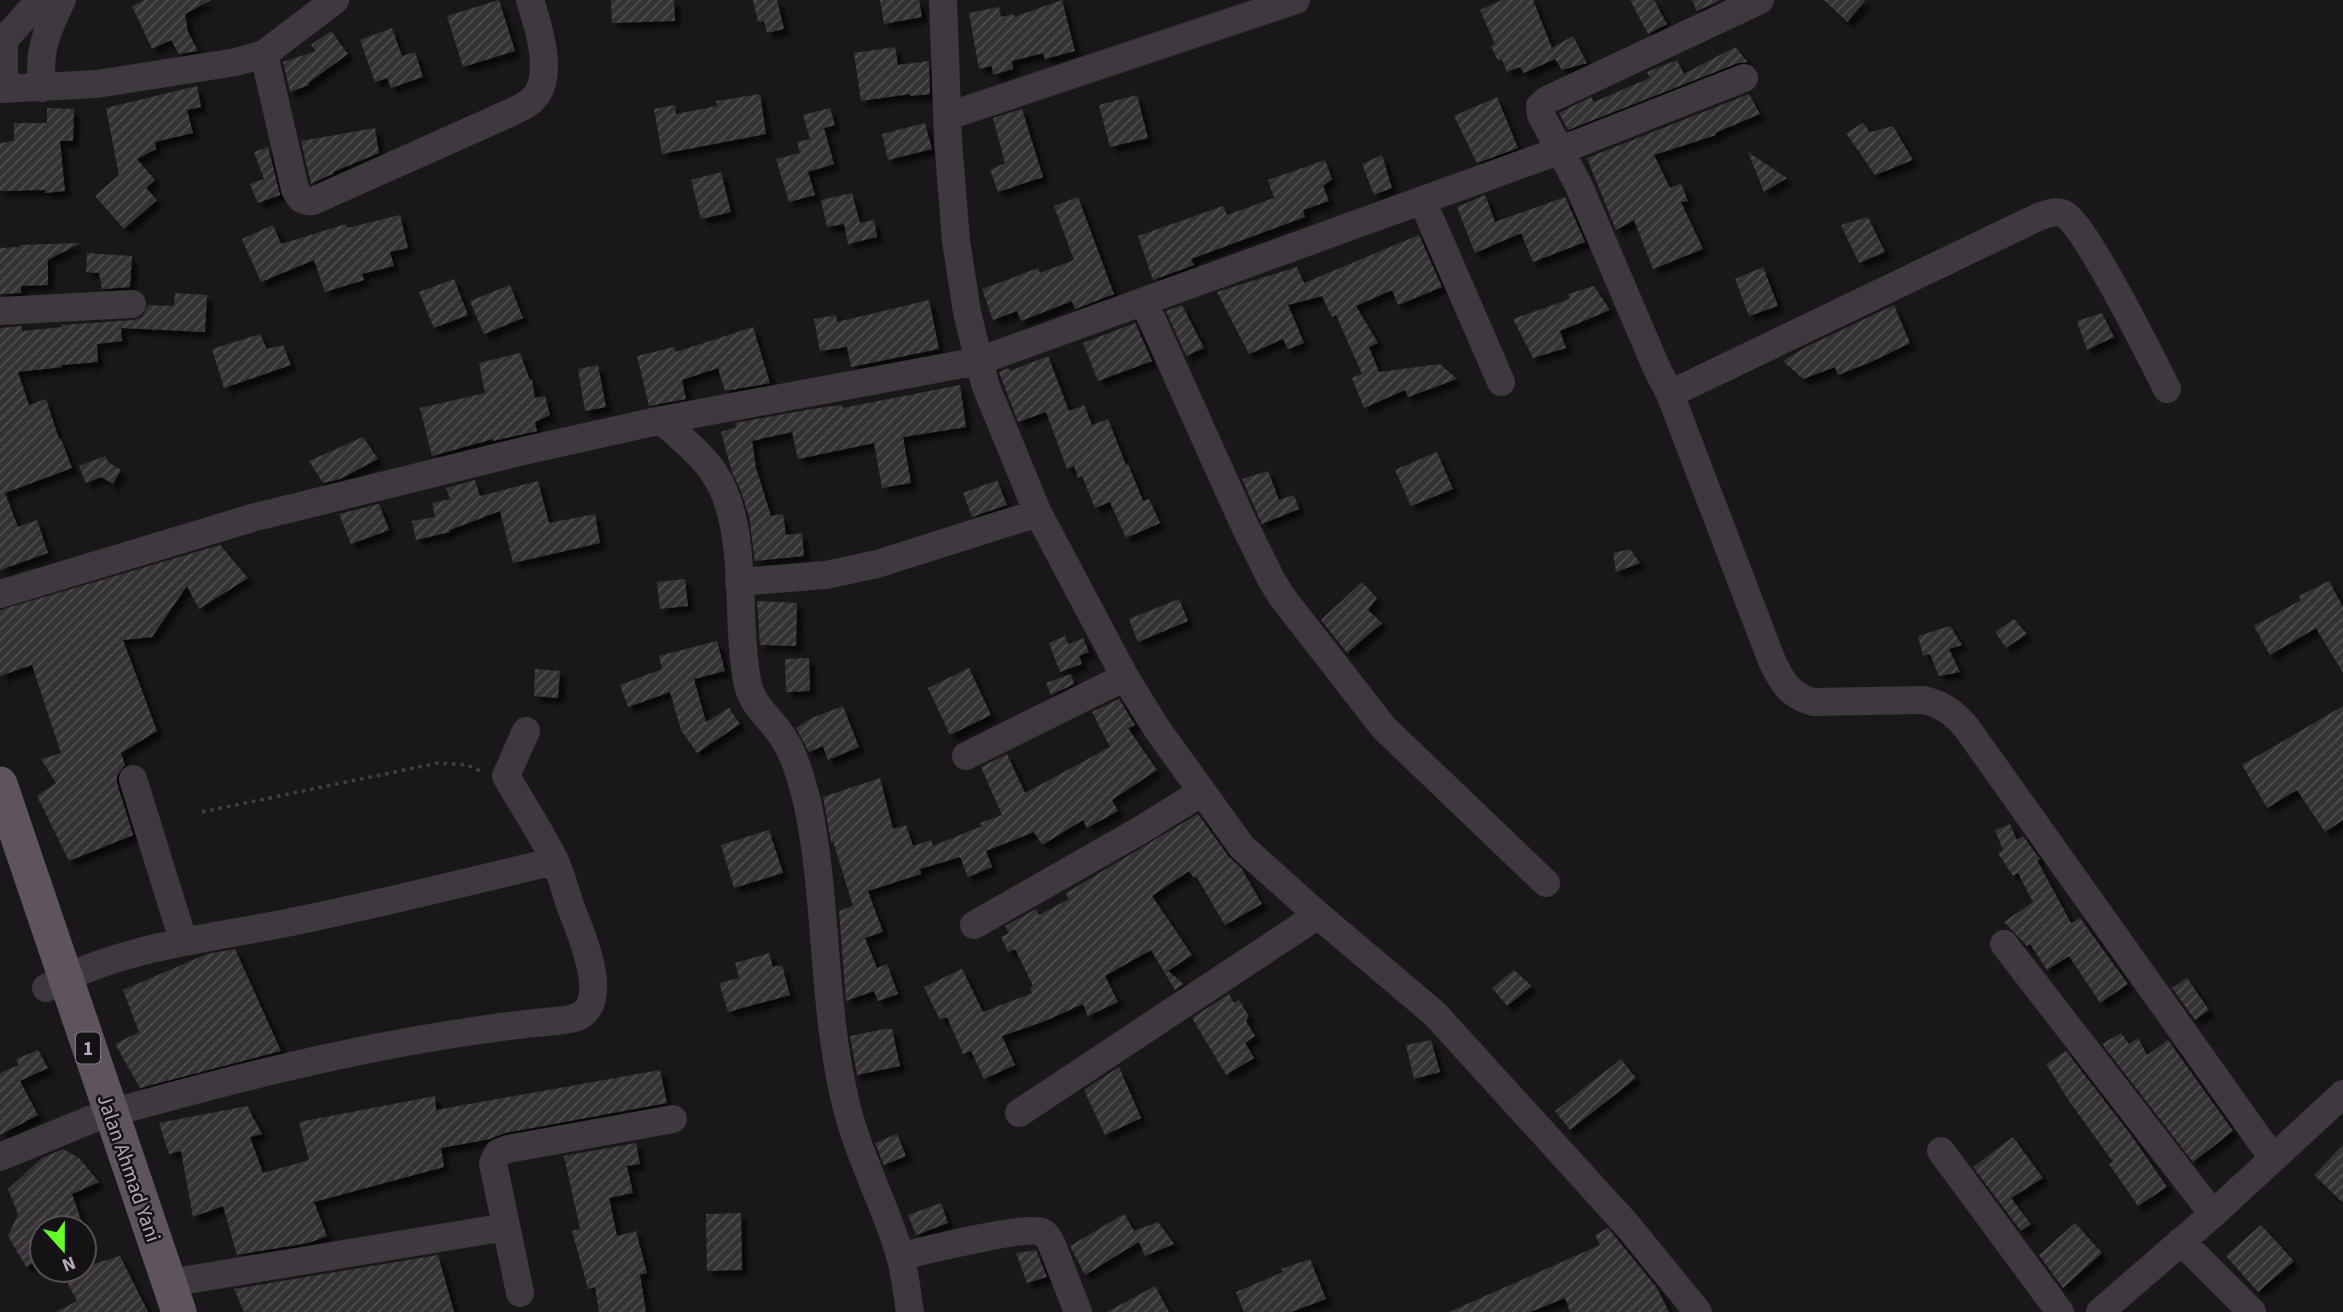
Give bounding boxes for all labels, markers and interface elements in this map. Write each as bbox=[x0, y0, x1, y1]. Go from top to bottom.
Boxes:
road number: 1 bbox=[76, 1032, 100, 1064]
street label: Jalan Ahmad Yani bbox=[90, 1090, 168, 1246]
north arrow bbox=[28, 1214, 98, 1284]
text: N bbox=[58, 1249, 79, 1278]

